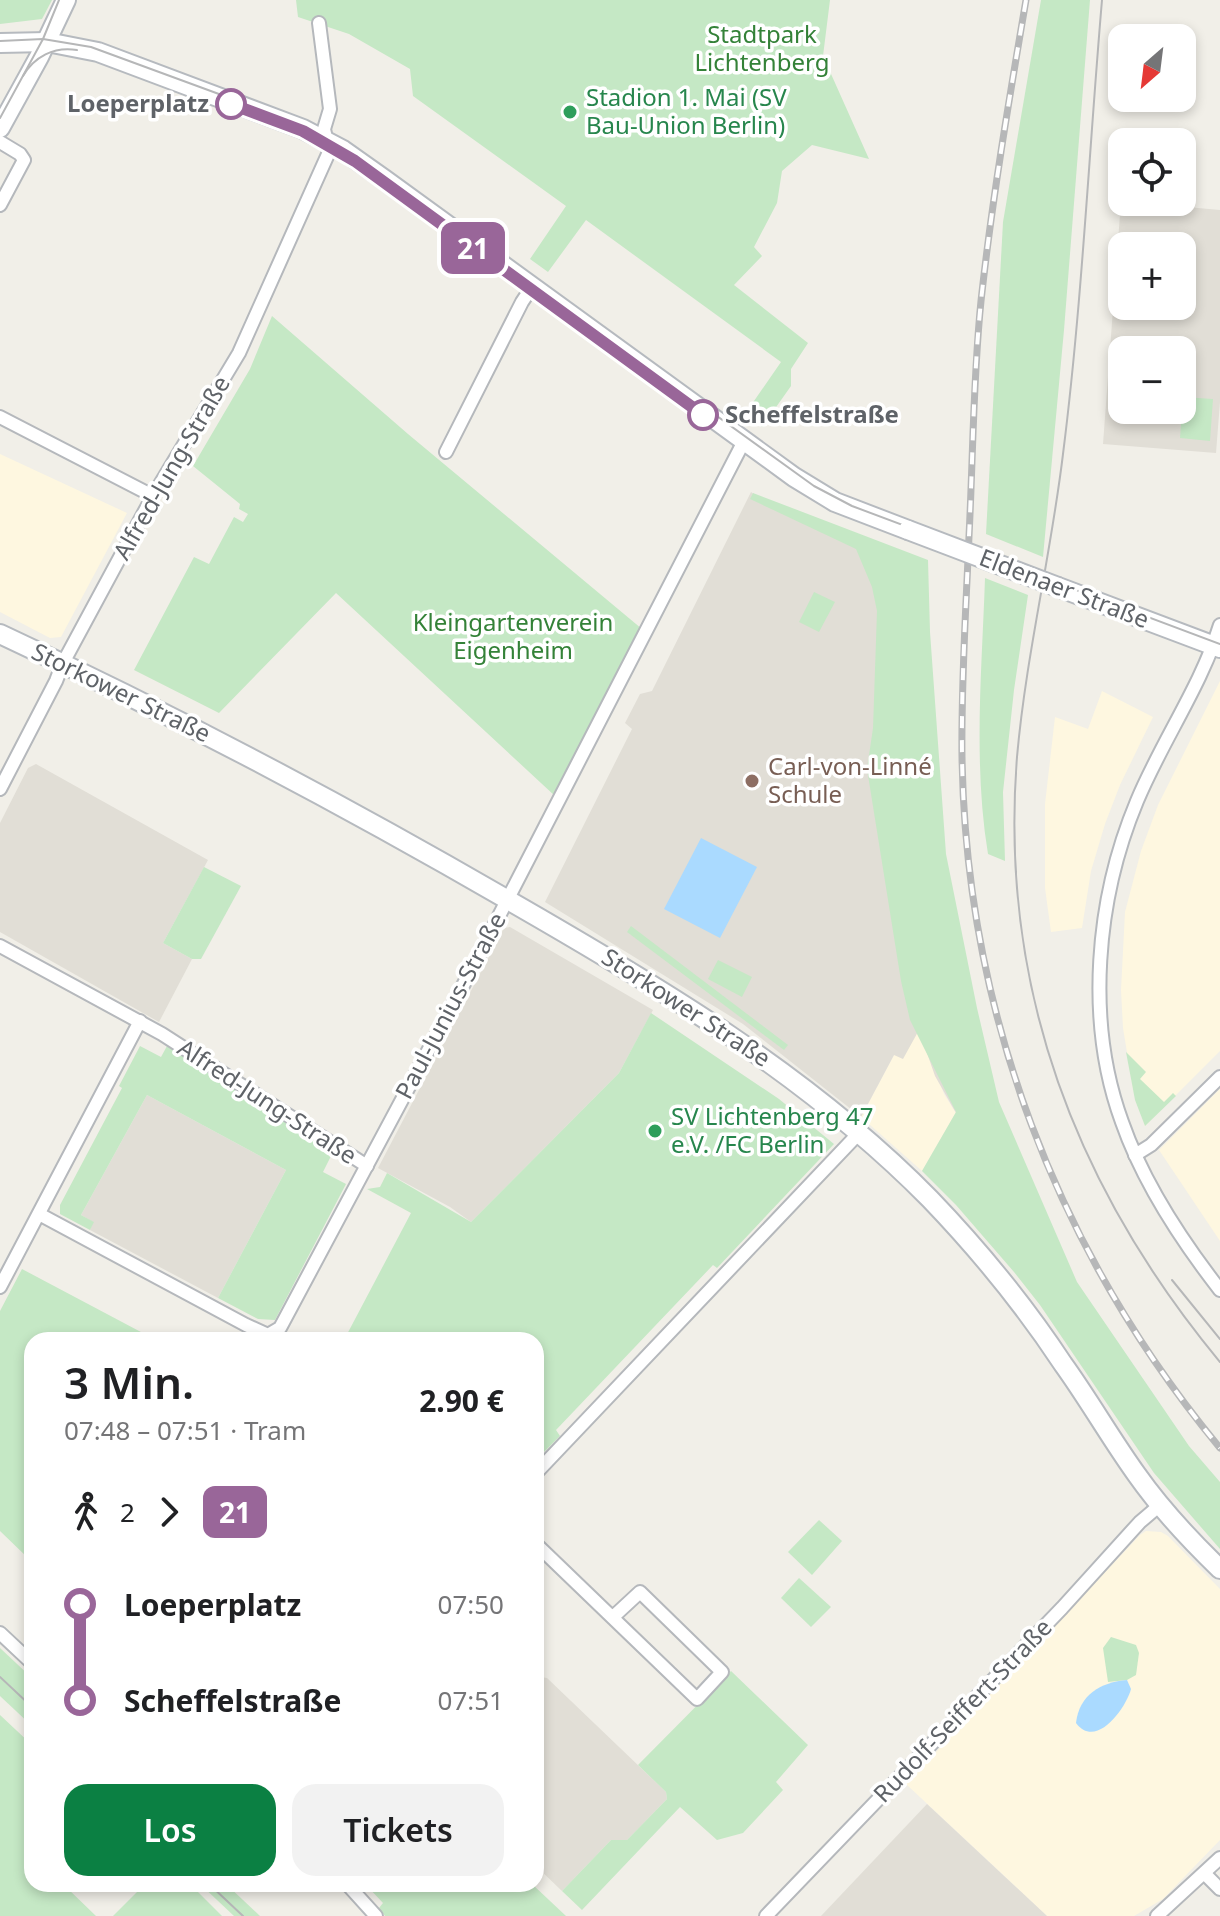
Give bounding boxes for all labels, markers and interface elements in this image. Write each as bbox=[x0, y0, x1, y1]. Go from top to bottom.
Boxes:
park label: Stadtpark Lichtenberg bbox=[695, 17, 829, 78]
north arrow bbox=[1108, 24, 1196, 112]
map controls bbox=[1108, 24, 1196, 424]
place label: Stadion 1. Mai (SV Bau-Union Berlin) bbox=[586, 80, 787, 141]
place label: Loeperplatz bbox=[67, 86, 209, 119]
marker: Loeperplatz bbox=[216, 89, 246, 119]
marker: Stadion 1. Mai (SV Bau-Union Berlin) bbox=[561, 103, 579, 121]
button: locate bbox=[1108, 128, 1196, 216]
line badge: 21 bbox=[437, 222, 509, 274]
text: 21 bbox=[457, 229, 489, 267]
button: + bbox=[1108, 232, 1196, 320]
button: − bbox=[1108, 336, 1196, 424]
street label: Alfred-Jung-Straße bbox=[105, 369, 237, 565]
place label: Scheffelstraße bbox=[725, 397, 899, 430]
marker: Scheffelstraße bbox=[688, 400, 718, 430]
street label: Eldenaer Straße bbox=[975, 540, 1154, 635]
park label: Kleingartenverein Eigenheim bbox=[413, 605, 613, 666]
street label: Storkower Straße bbox=[27, 634, 217, 749]
place label: Carl-von-Linné Schule bbox=[768, 749, 932, 810]
marker: Carl-von-Linné Schule bbox=[743, 772, 761, 790]
street label: Paul-Junius-Straße bbox=[387, 906, 513, 1104]
street label: Storkower Straße bbox=[596, 940, 778, 1074]
street label: Alfred-Jung-Straße bbox=[172, 1030, 364, 1171]
place label: SV Lichtenberg 47 e.V. /FC Berlin bbox=[671, 1099, 873, 1160]
marker: SV Lichtenberg 47 e.V. /FC Berlin bbox=[646, 1122, 664, 1140]
text: 3 Min. bbox=[64, 1352, 194, 1412]
text: 2.90 € bbox=[419, 1380, 504, 1421]
text: 07:48 – 07:51 · Tram bbox=[64, 1412, 306, 1448]
icon: walk bbox=[64, 1490, 108, 1534]
icon: forward bbox=[147, 1490, 191, 1534]
text: 21 bbox=[219, 1493, 251, 1531]
text: 2 bbox=[120, 1494, 135, 1530]
text: Loeperplatz bbox=[124, 1584, 301, 1625]
text: 07:50 bbox=[438, 1586, 504, 1622]
street label: Rudolf-Seiffert-Straße bbox=[865, 1611, 1059, 1809]
text: Scheffelstraße bbox=[124, 1680, 341, 1721]
text: 07:51 bbox=[438, 1682, 504, 1718]
button: Los bbox=[64, 1784, 276, 1876]
button: Tickets bbox=[292, 1784, 504, 1876]

